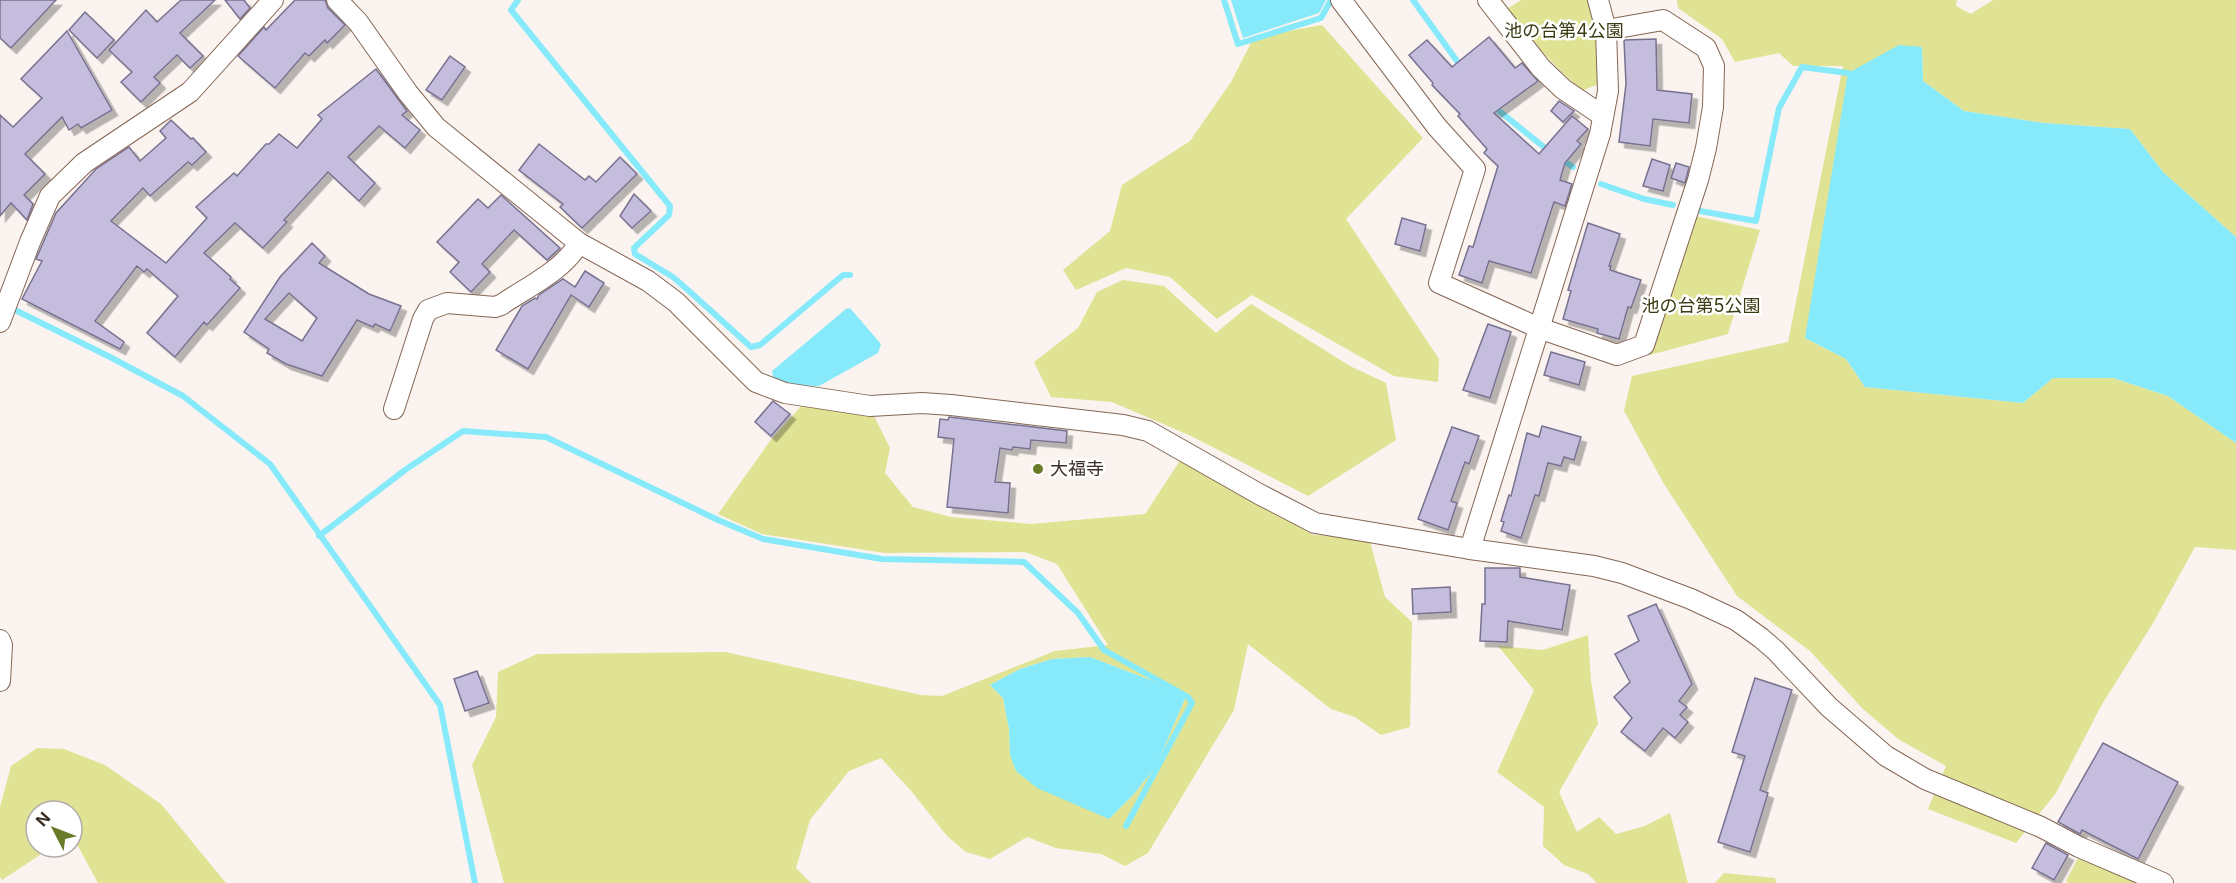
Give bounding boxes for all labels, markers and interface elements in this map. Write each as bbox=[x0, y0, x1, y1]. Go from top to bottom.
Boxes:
park label: 池の台第4公園 bbox=[1504, 20, 1624, 41]
park label: 池の台第5公園 bbox=[1642, 295, 1760, 316]
place label: 大福寺 bbox=[1050, 458, 1104, 479]
marker: 大福寺 bbox=[1031, 462, 1045, 476]
north arrow bbox=[24, 799, 84, 859]
text: N bbox=[31, 808, 54, 830]

